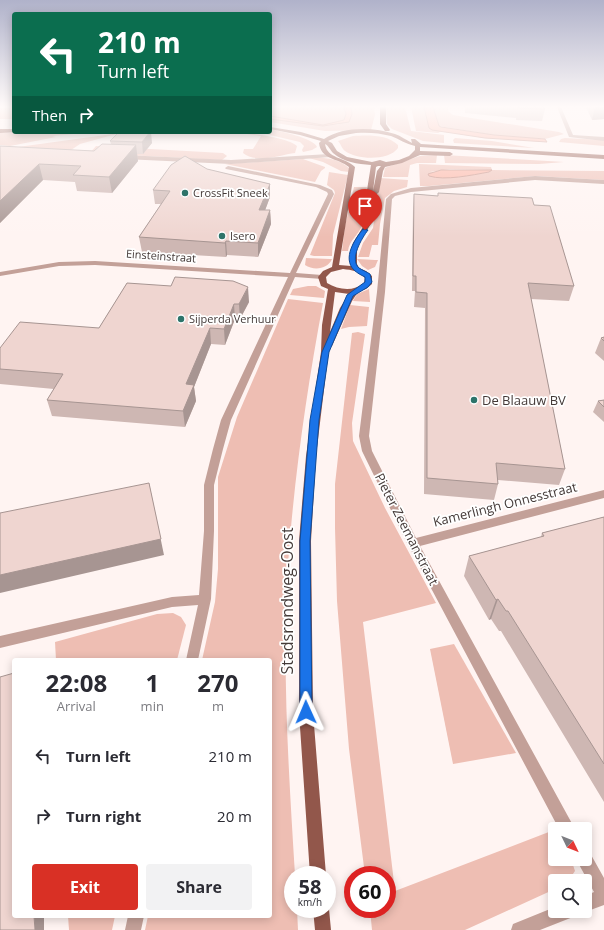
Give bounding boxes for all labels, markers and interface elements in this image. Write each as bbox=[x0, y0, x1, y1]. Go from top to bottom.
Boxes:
text: 210 m bbox=[98, 23, 181, 61]
icon: left bbox=[32, 28, 84, 80]
text: Turn left bbox=[98, 59, 169, 83]
icon: right bbox=[75, 104, 97, 126]
text: Then bbox=[32, 105, 67, 125]
place label: CrossFit Sneek bbox=[193, 185, 268, 200]
marker: CrossFit Sneek bbox=[180, 188, 190, 198]
pin bbox=[348, 189, 382, 230]
icon: arrive bbox=[354, 195, 376, 217]
place label: Isero bbox=[230, 228, 256, 243]
marker: Isero bbox=[217, 231, 227, 241]
street label: Einsteinstraat bbox=[125, 246, 197, 265]
place label: Sijperda Verhuur bbox=[189, 311, 276, 326]
marker: Sijperda Verhuur bbox=[176, 314, 186, 324]
place label: De Blaauw BV bbox=[482, 391, 566, 409]
marker: De Blaauw BV bbox=[469, 395, 479, 405]
street label: Pieter Zeemanstraat bbox=[371, 470, 443, 588]
street label: Kamerlingh Onnesstraat bbox=[431, 477, 579, 531]
street label: Stadsrondweg-Oost bbox=[276, 527, 298, 675]
text: 22:08 bbox=[45, 666, 107, 699]
text: 1 bbox=[145, 666, 159, 699]
text: 270 bbox=[197, 666, 239, 699]
position arrow bbox=[285, 691, 327, 733]
text: Arrival bbox=[57, 697, 96, 715]
text: min bbox=[141, 697, 164, 715]
text: m bbox=[212, 697, 224, 715]
icon: left bbox=[32, 745, 54, 767]
text: Turn left bbox=[66, 746, 131, 766]
text: 210 m bbox=[208, 746, 252, 766]
icon: right bbox=[32, 805, 54, 827]
text: Turn right bbox=[66, 806, 141, 826]
text: 20 m bbox=[217, 806, 252, 826]
north arrow bbox=[548, 822, 592, 866]
map controls bbox=[548, 822, 592, 918]
button: Exit bbox=[32, 864, 138, 910]
button: Share bbox=[146, 864, 252, 910]
speed limit sign: 60 bbox=[344, 866, 396, 918]
text: 58 bbox=[299, 873, 321, 900]
button: search bbox=[548, 874, 592, 918]
text: km/h bbox=[298, 895, 322, 909]

